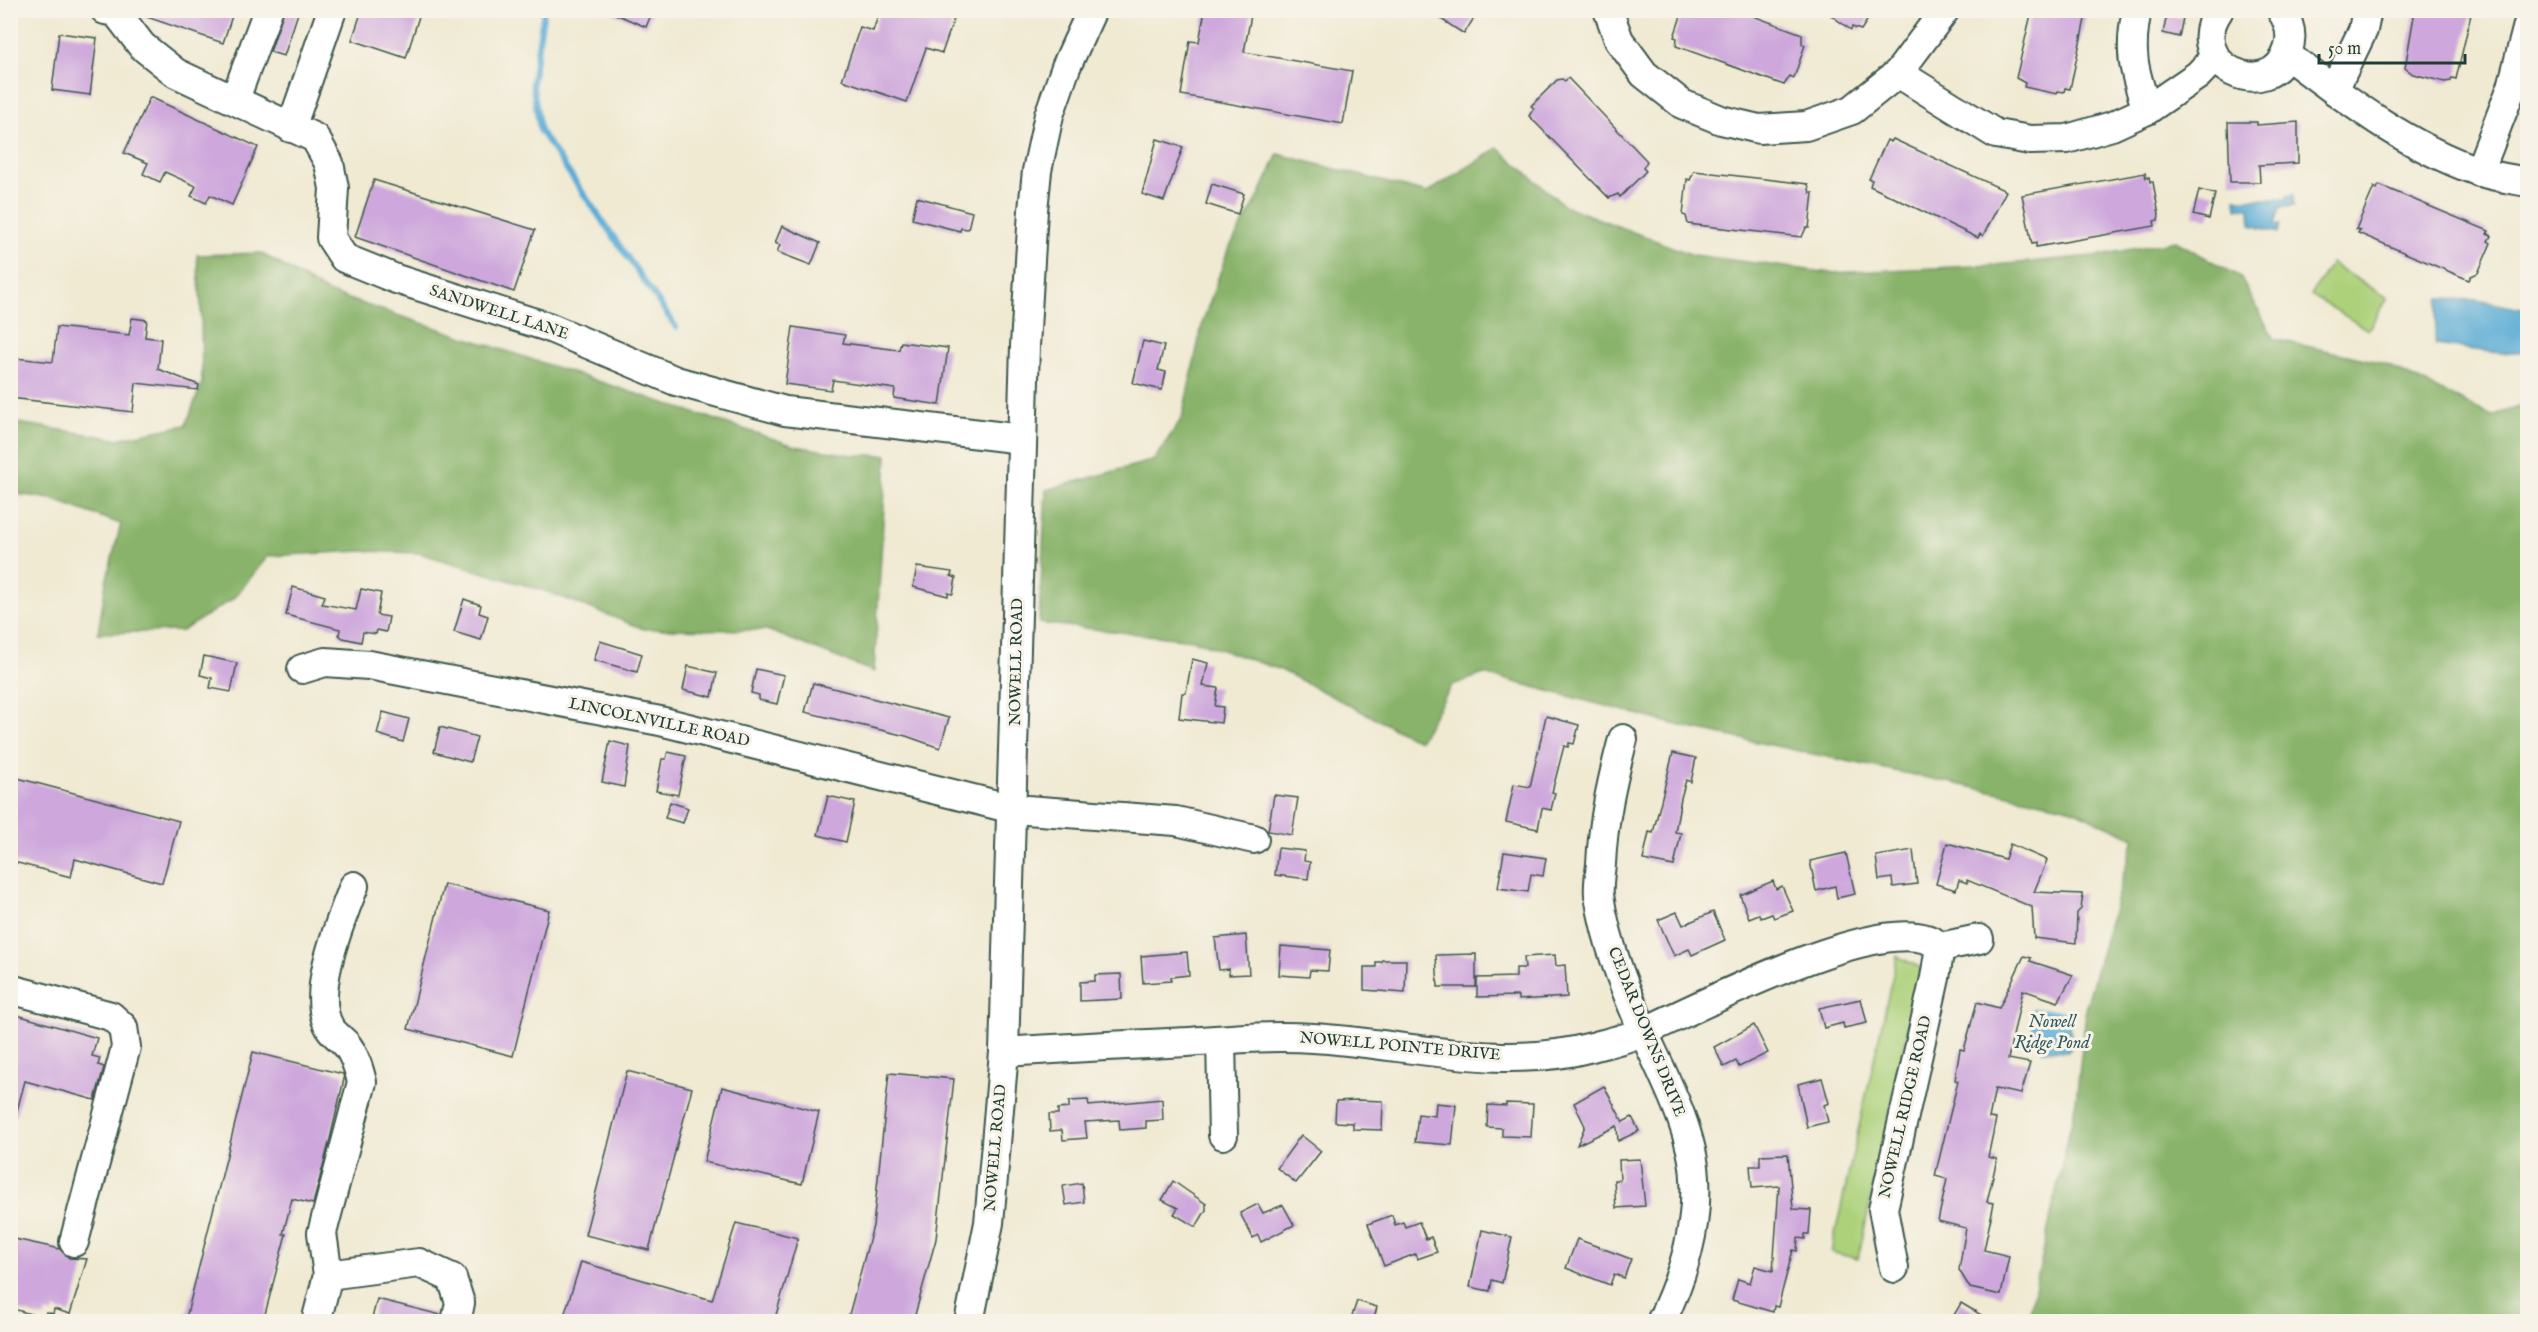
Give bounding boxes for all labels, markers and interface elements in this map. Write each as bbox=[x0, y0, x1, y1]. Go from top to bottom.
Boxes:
scale bar bbox=[2319, 27, 2464, 65]
text: 50 m bbox=[2328, 38, 2361, 61]
street label: SANDWELL LANE bbox=[427, 281, 571, 345]
street label: NOWELL ROAD bbox=[1006, 598, 1028, 726]
street label: LINCOLNVILLE ROAD bbox=[567, 694, 752, 752]
street label: CEDAR DOWNS DRIVE bbox=[1603, 944, 1689, 1120]
water label: Nowell Ridge Pond bbox=[2014, 1011, 2091, 1055]
street label: NOWELL RIDGE ROAD bbox=[1875, 1014, 1937, 1200]
street label: NOWELL POINTE DRIVE bbox=[1299, 1028, 1501, 1066]
street label: NOWELL ROAD bbox=[980, 1083, 1012, 1212]

